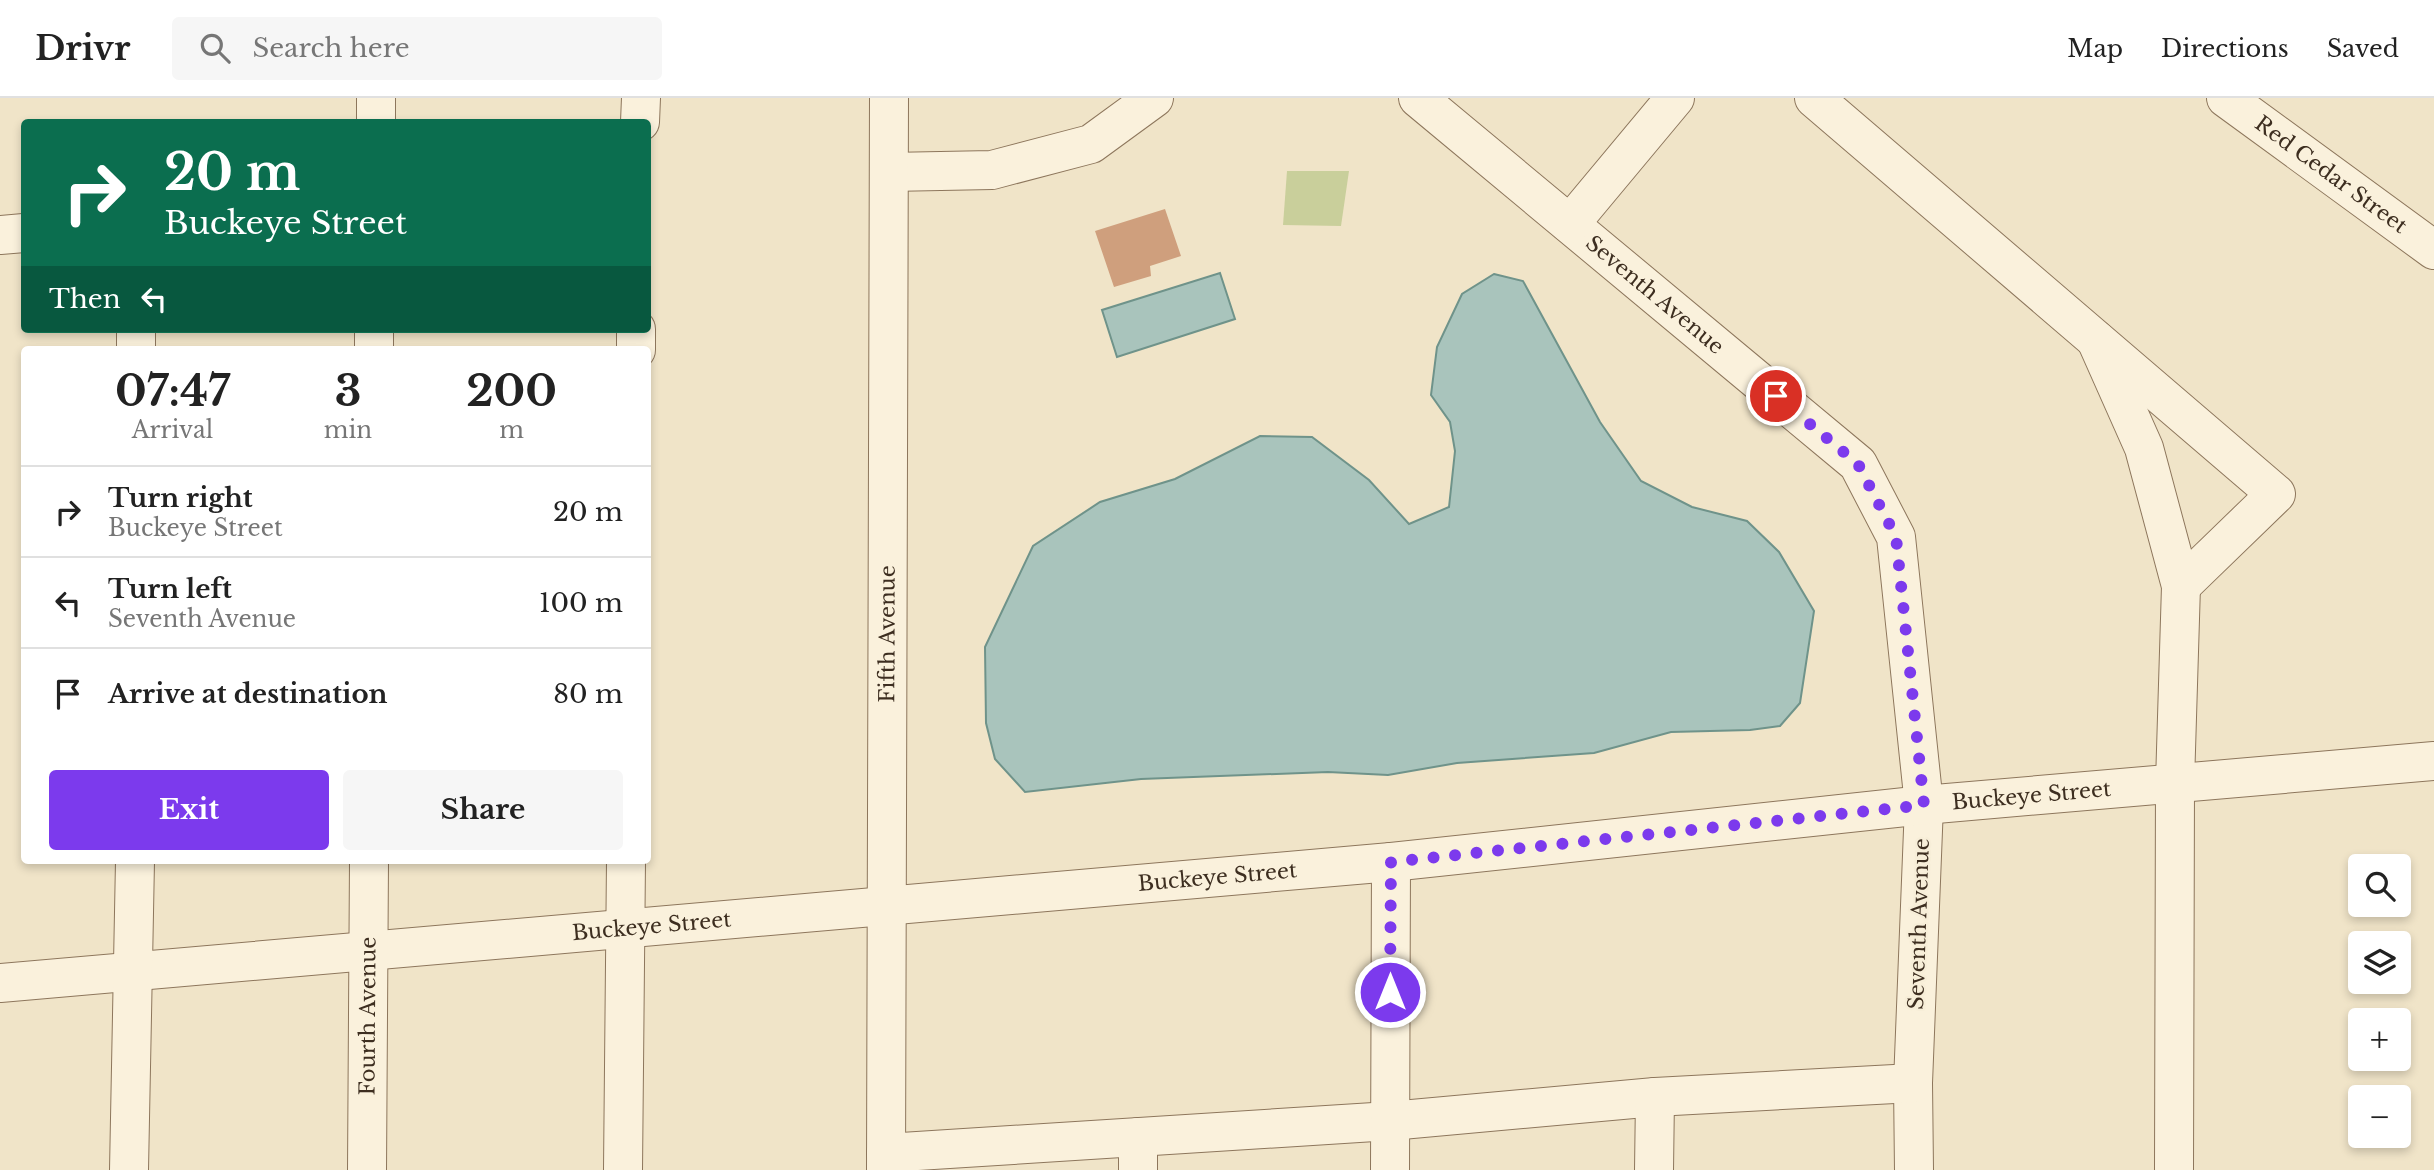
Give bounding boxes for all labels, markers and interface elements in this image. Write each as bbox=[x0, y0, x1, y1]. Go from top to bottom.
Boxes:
search box bbox=[172, 17, 662, 80]
text: Drivr bbox=[35, 28, 130, 69]
icon: search bbox=[196, 29, 234, 67]
text: Search here bbox=[252, 32, 410, 64]
text: Map bbox=[2067, 34, 2123, 63]
text: Directions bbox=[2161, 34, 2289, 63]
text: Saved bbox=[2327, 34, 2399, 63]
street label: Red Cedar Street bbox=[2250, 110, 2412, 239]
text: 20 m bbox=[164, 142, 300, 203]
icon: right bbox=[49, 147, 140, 238]
text: Buckeye Street bbox=[164, 203, 407, 243]
street label: Seventh Avenue bbox=[1580, 230, 1729, 360]
icon: left bbox=[135, 280, 173, 318]
text: Then bbox=[49, 283, 121, 315]
text: 07:47 bbox=[115, 365, 230, 417]
text: 3 bbox=[335, 365, 361, 417]
text: 200 bbox=[466, 365, 557, 417]
pin bbox=[1746, 366, 1806, 426]
icon: arrive bbox=[1757, 377, 1795, 415]
text: Arrival bbox=[132, 416, 213, 444]
text: min bbox=[324, 416, 372, 444]
text: m bbox=[499, 416, 524, 444]
text: Turn right bbox=[108, 482, 253, 514]
icon: right bbox=[49, 493, 87, 531]
text: 20 m bbox=[553, 496, 623, 528]
text: Buckeye Street bbox=[108, 514, 283, 542]
street label: Fifth Avenue bbox=[874, 565, 901, 703]
text: Turn left bbox=[108, 573, 232, 605]
icon: left bbox=[49, 584, 87, 622]
text: 100 m bbox=[539, 587, 623, 619]
text: Seventh Avenue bbox=[108, 605, 296, 633]
icon: arrive bbox=[49, 675, 87, 713]
text: Arrive at destination bbox=[108, 678, 388, 710]
text: 80 m bbox=[553, 678, 623, 710]
button: Exit bbox=[49, 770, 329, 850]
button: Share bbox=[343, 770, 623, 850]
street label: Buckeye Street bbox=[1951, 776, 2112, 816]
street label: Seventh Avenue bbox=[1903, 838, 1935, 1010]
map controls bbox=[2348, 854, 2411, 1148]
button: search bbox=[2348, 854, 2411, 917]
street label: Buckeye Street bbox=[1137, 857, 1298, 897]
street label: Buckeye Street bbox=[571, 906, 732, 946]
button: layers bbox=[2348, 931, 2411, 994]
street label: Fourth Avenue bbox=[354, 937, 382, 1095]
position arrow bbox=[1353, 955, 1427, 1029]
button: + bbox=[2348, 1008, 2411, 1071]
button: − bbox=[2348, 1085, 2411, 1148]

